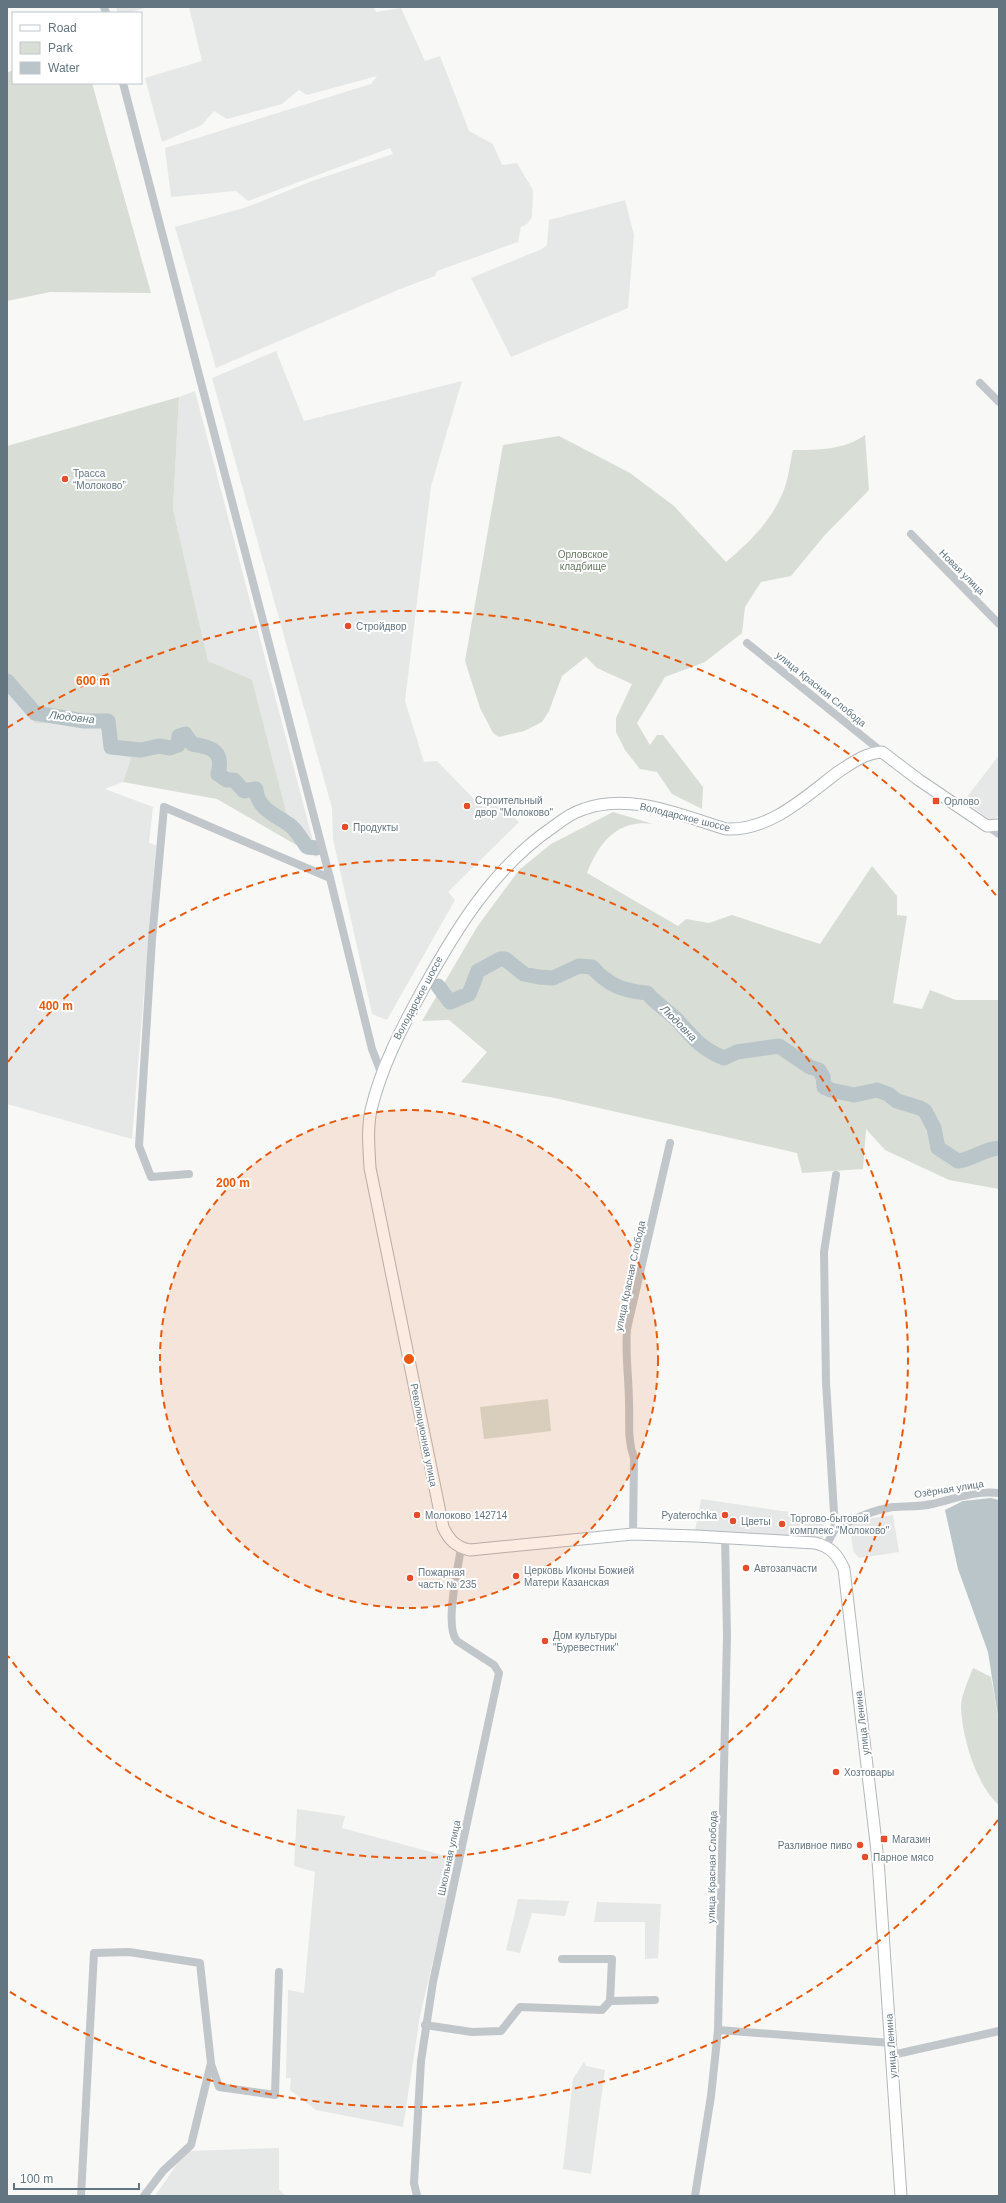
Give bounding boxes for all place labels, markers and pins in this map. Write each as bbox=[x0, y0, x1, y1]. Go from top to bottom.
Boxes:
place label: Трасса “Молоково” bbox=[73, 468, 126, 491]
marker: Трасса “Молоково” bbox=[60, 474, 70, 484]
marker: Стройдвор bbox=[343, 621, 353, 631]
place label: Стройдвор bbox=[356, 621, 407, 632]
place label: Строительный двор "Молоково" bbox=[475, 795, 554, 818]
marker: Орлово bbox=[931, 796, 941, 806]
place label: Орлово bbox=[944, 796, 980, 807]
marker: Строительный двор "Молоково" bbox=[462, 801, 472, 811]
marker: Продукты bbox=[340, 822, 350, 832]
place label: Продукты bbox=[353, 822, 398, 833]
centre of rings bbox=[402, 1352, 416, 1366]
marker: Молоково 142714 bbox=[412, 1510, 422, 1520]
place label: Молоково 142714 bbox=[425, 1510, 508, 1521]
place label: Pyaterochka bbox=[661, 1510, 717, 1521]
marker: Pyaterochka bbox=[720, 1510, 730, 1520]
place label: Торгово-бытовой комплекс "Молоково" bbox=[790, 1513, 890, 1536]
marker: Цветы bbox=[728, 1516, 738, 1526]
place label: Цветы bbox=[741, 1516, 771, 1527]
marker: Торгово-бытовой комплекс "Молоково" bbox=[777, 1519, 787, 1529]
marker: Автозапчасти bbox=[741, 1563, 751, 1573]
place label: Автозапчасти bbox=[754, 1563, 817, 1574]
place label: Церковь Иконы Божией Матери Казанская bbox=[524, 1565, 634, 1588]
place label: Пожарная часть № 235 bbox=[418, 1567, 477, 1590]
marker: Церковь Иконы Божией Матери Казанская bbox=[511, 1571, 521, 1581]
marker: Пожарная часть № 235 bbox=[405, 1573, 415, 1583]
place label: Дом культуры "Буревестник" bbox=[553, 1630, 619, 1653]
marker: Дом культуры "Буревестник" bbox=[540, 1636, 550, 1646]
marker: Хозтовары bbox=[831, 1767, 841, 1777]
place label: Хозтовары bbox=[844, 1767, 894, 1778]
marker: Магазин bbox=[879, 1834, 889, 1844]
place label: Магазин bbox=[892, 1834, 931, 1845]
place label: Разливное пиво bbox=[778, 1840, 852, 1851]
marker: Разливное пиво bbox=[855, 1840, 865, 1850]
marker: Парное мясо bbox=[860, 1852, 870, 1862]
place label: Парное мясо bbox=[873, 1852, 934, 1863]

